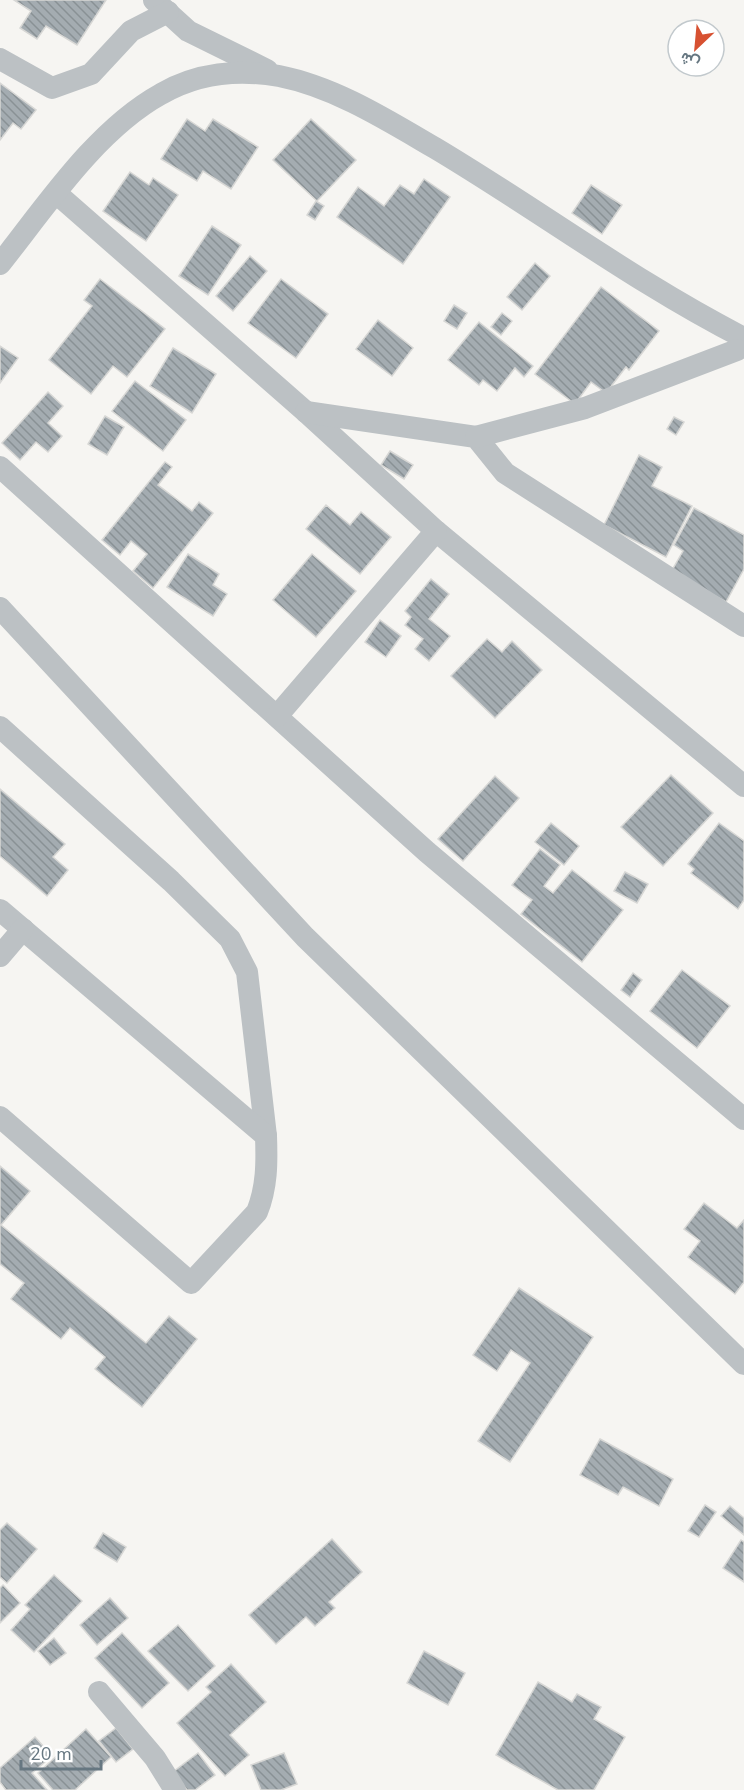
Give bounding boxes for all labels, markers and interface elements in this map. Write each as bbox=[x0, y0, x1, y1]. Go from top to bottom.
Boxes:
north arrow bbox=[666, 18, 726, 78]
text: ش bbox=[676, 46, 703, 75]
scale bar bbox=[21, 1733, 100, 1771]
text: 20 m bbox=[30, 1742, 72, 1766]

